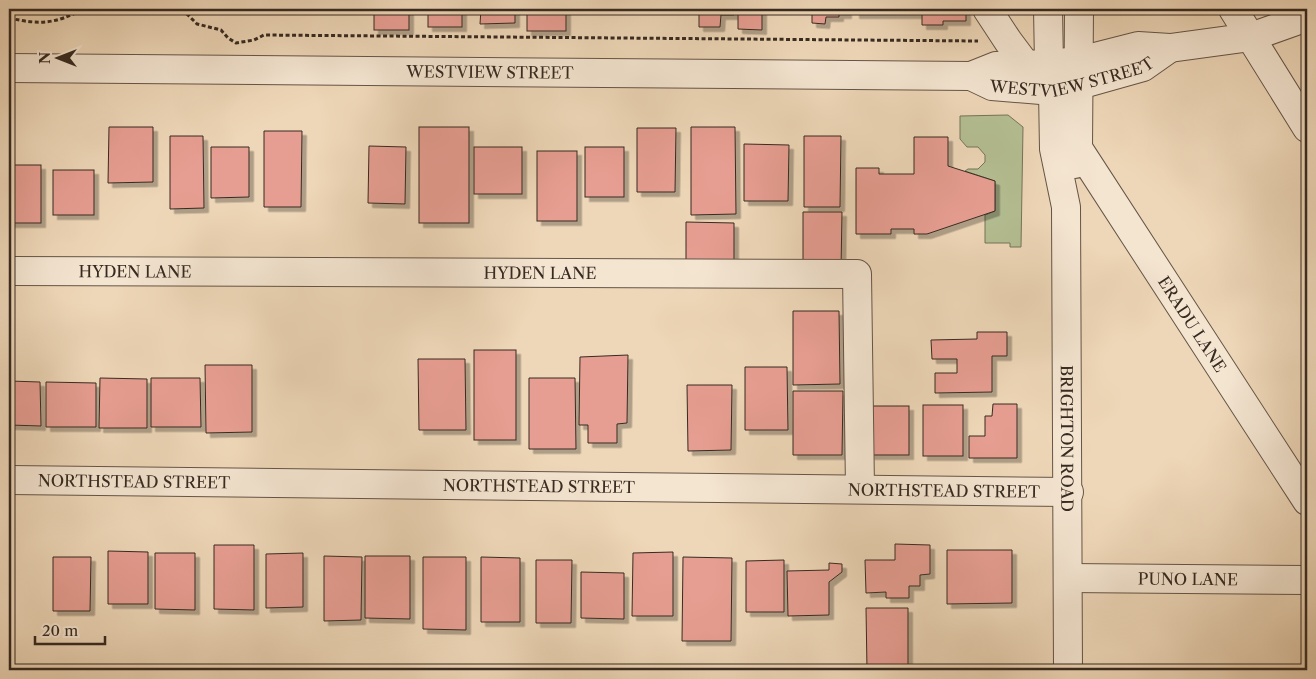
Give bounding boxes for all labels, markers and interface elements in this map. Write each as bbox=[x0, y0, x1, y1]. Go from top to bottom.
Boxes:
north arrow bbox=[32, 32, 82, 82]
text: N bbox=[36, 52, 54, 64]
street label: WESTVIEW STREET bbox=[988, 52, 1158, 101]
street label: WESTVIEW STREET bbox=[405, 61, 574, 83]
street label: HYDEN LANE bbox=[78, 261, 192, 282]
street label: HYDEN LANE bbox=[483, 263, 597, 283]
street label: ERADU LANE bbox=[1154, 272, 1231, 376]
street label: BRIGHTON ROAD bbox=[1057, 365, 1077, 512]
street label: NORTHSTEAD STREET bbox=[38, 470, 230, 493]
street label: NORTHSTEAD STREET bbox=[443, 475, 635, 497]
street label: NORTHSTEAD STREET bbox=[848, 479, 1040, 502]
street label: PUNO LANE bbox=[1138, 569, 1238, 589]
scale bar bbox=[35, 614, 105, 646]
text: 20 m bbox=[42, 621, 78, 640]

